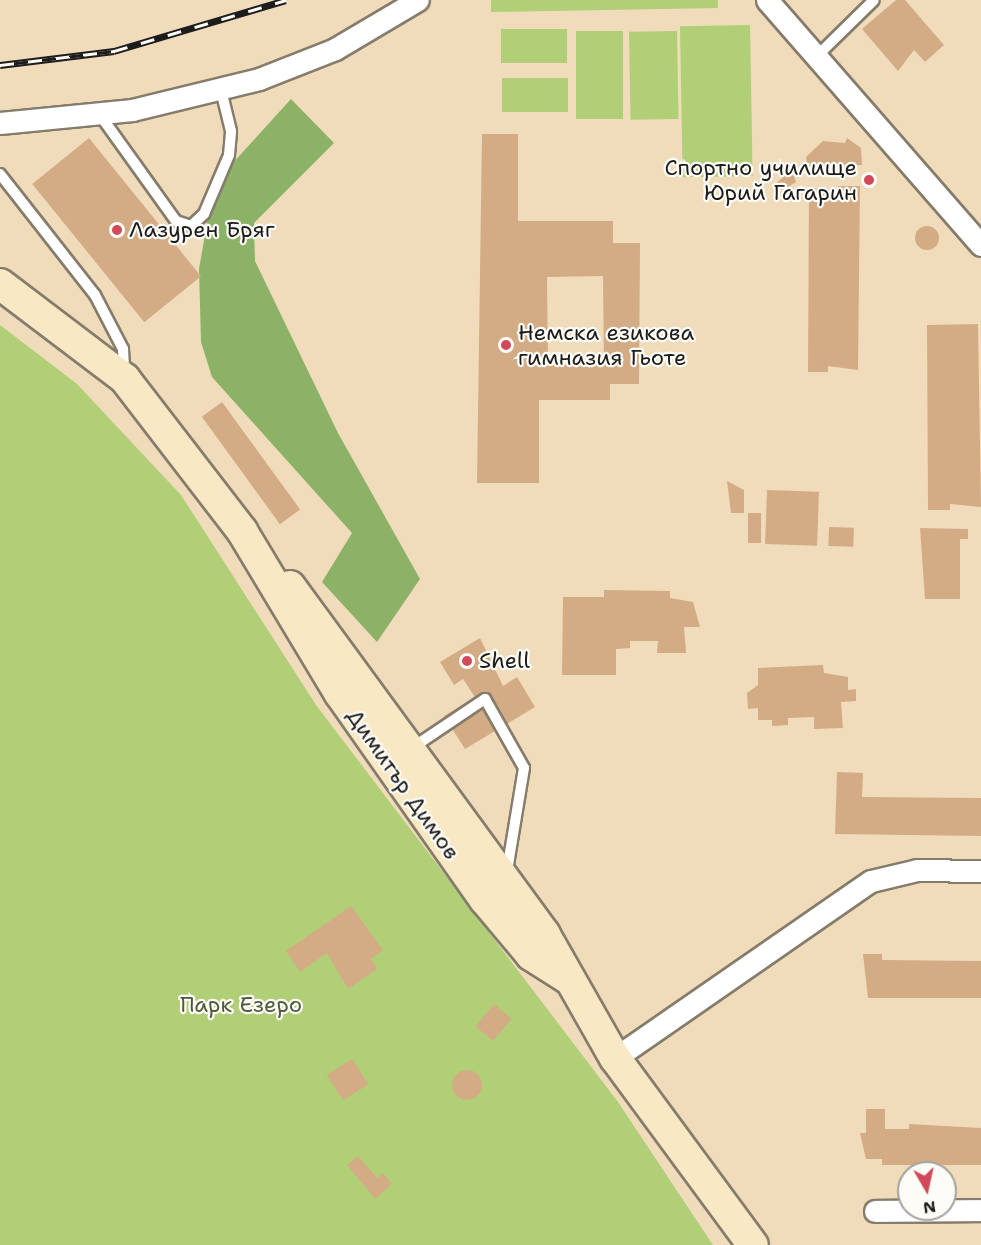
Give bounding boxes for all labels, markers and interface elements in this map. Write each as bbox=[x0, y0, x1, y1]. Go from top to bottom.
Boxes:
place label: Спортно училище Юрий Гагарин bbox=[664, 154, 857, 206]
marker: Спортно училище Юрий Гагарин bbox=[862, 173, 876, 187]
place label: Лазурен Бряг bbox=[129, 217, 275, 243]
marker: Лазурен Бряг bbox=[110, 223, 124, 237]
place label: Немска езикова гимназия Гьоте bbox=[518, 319, 694, 370]
marker: Немска езикова гимназия Гьоте bbox=[499, 338, 513, 352]
place label: Shell bbox=[479, 648, 530, 674]
marker: Shell bbox=[460, 654, 474, 668]
street label: Димитър Димов bbox=[341, 703, 465, 865]
park label: Парк Езеро bbox=[180, 992, 302, 1018]
north arrow bbox=[897, 1161, 957, 1221]
text: N bbox=[922, 1196, 937, 1219]

